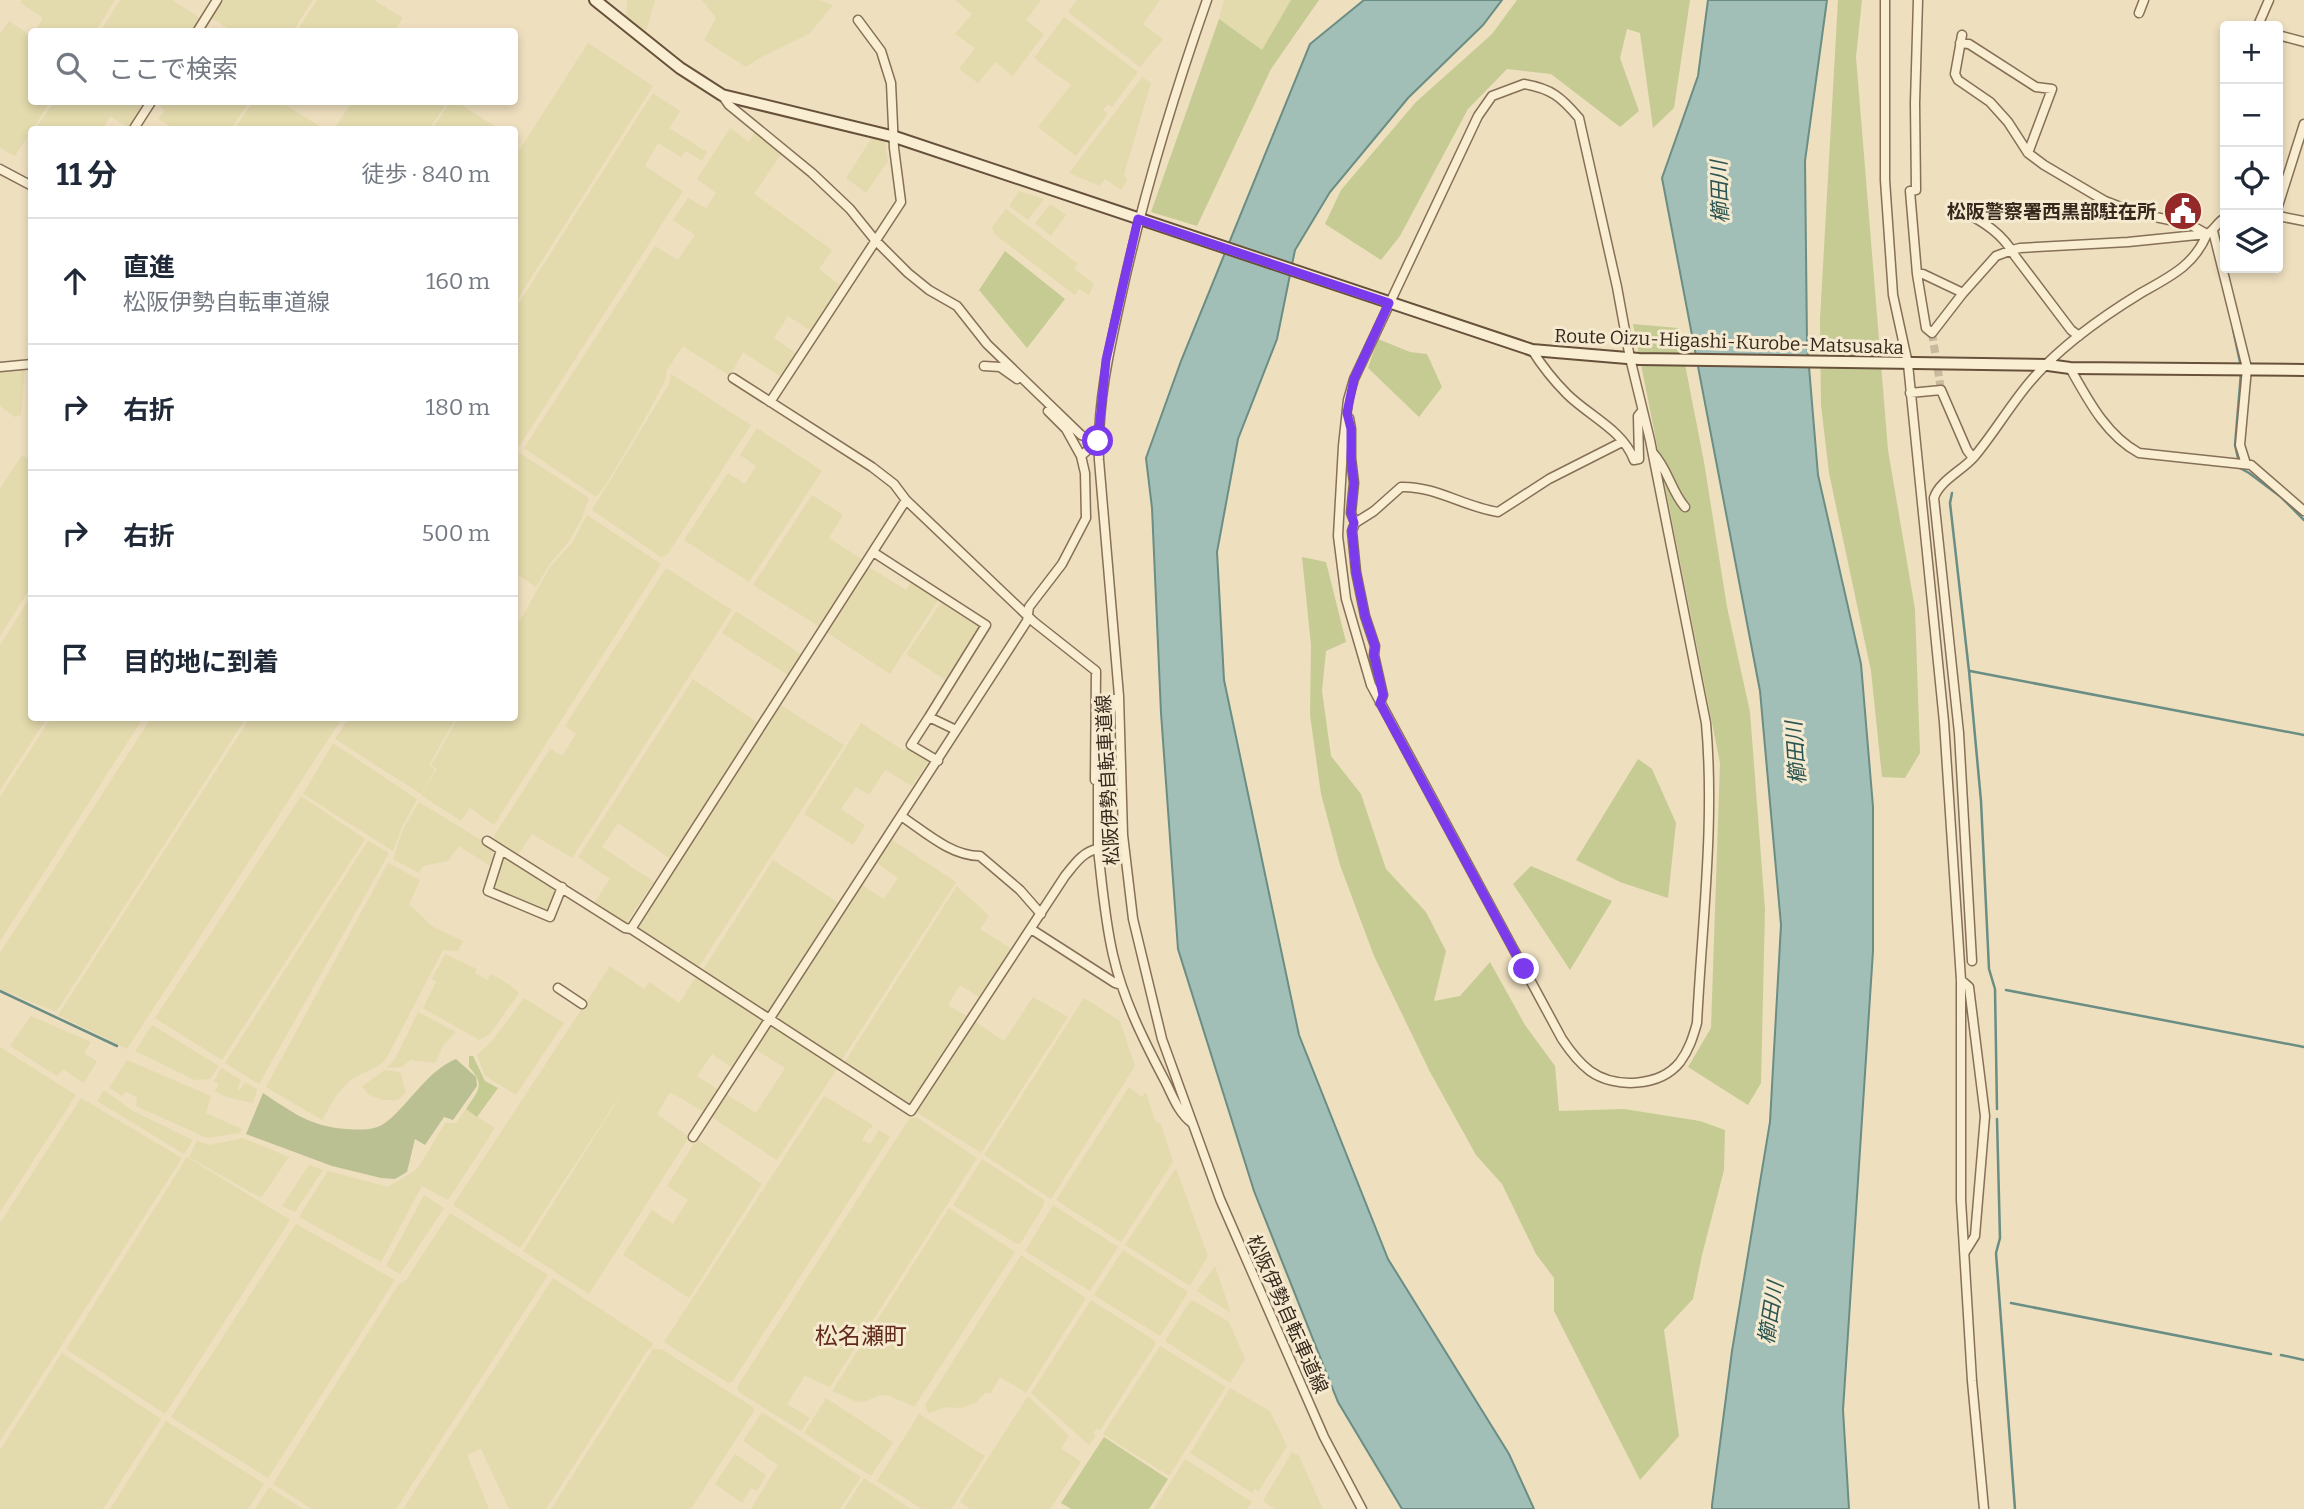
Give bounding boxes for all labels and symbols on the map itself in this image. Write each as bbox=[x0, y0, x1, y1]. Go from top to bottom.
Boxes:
water label: 櫛田川 bbox=[1706, 158, 1734, 224]
public building icon: 松阪警察署西黒部駐在所 bbox=[2162, 190, 2204, 232]
place label: 松阪警察署西黒部駐在所 bbox=[1947, 200, 2156, 223]
street label: Route Oizu-Higashi-Kurobe-Matsusaka bbox=[1554, 324, 1905, 359]
route start bbox=[1082, 425, 1113, 456]
street label: 松阪伊勢自転車道線 bbox=[1092, 694, 1123, 866]
water label: 櫛田川 bbox=[1781, 719, 1811, 785]
route end bbox=[1508, 953, 1539, 984]
street label: 松阪伊勢自転車道線 bbox=[1242, 1231, 1333, 1397]
water label: 櫛田川 bbox=[1753, 1278, 1789, 1346]
district label: 松名瀬町 bbox=[815, 1322, 907, 1350]

